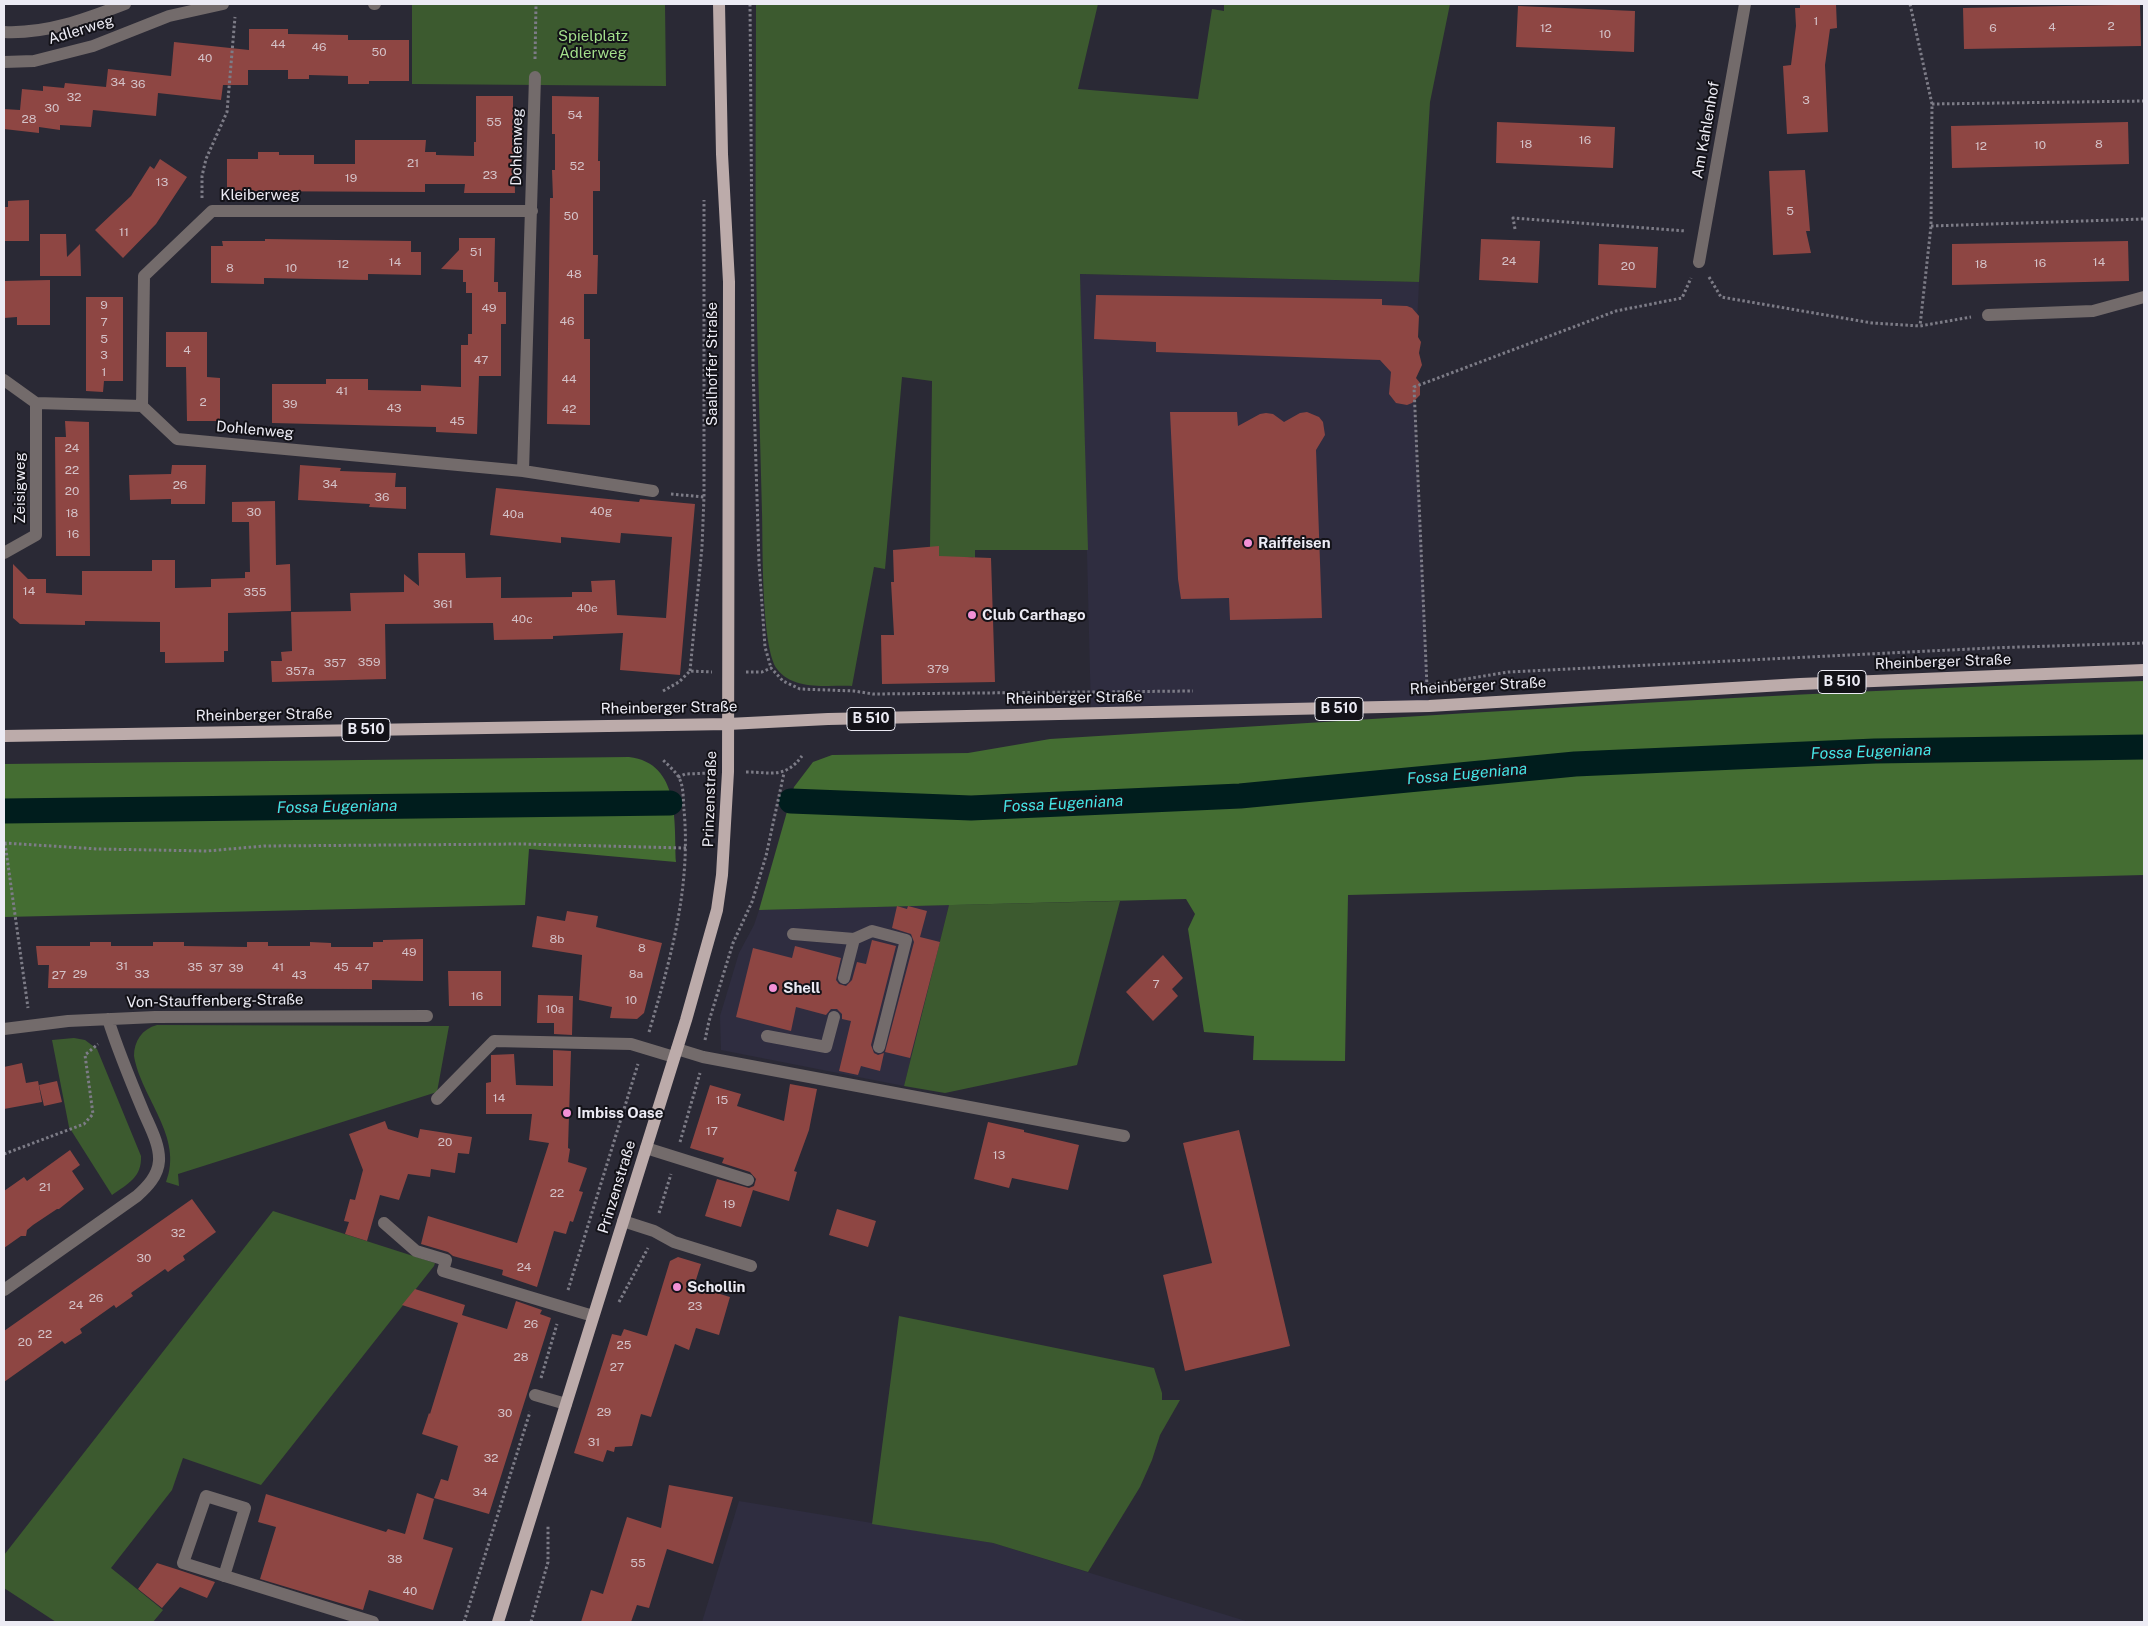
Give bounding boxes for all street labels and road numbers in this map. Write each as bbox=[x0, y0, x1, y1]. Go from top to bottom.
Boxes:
street label: Adlerweg bbox=[46, 12, 116, 48]
street label: Am Kahlenhof bbox=[1689, 80, 1723, 180]
street label: Dohlenweg bbox=[507, 108, 527, 186]
street label: Kleiberweg bbox=[220, 186, 300, 204]
street label: Saalhoffer Straße bbox=[703, 302, 721, 426]
street label: Dohlenweg bbox=[215, 418, 295, 442]
street label: Zeisigweg bbox=[11, 452, 29, 524]
street label: Rheinberger Straße bbox=[1874, 651, 2012, 673]
road number: B 510 bbox=[1818, 670, 1866, 694]
street label: Rheinberger Straße bbox=[1409, 673, 1547, 699]
street label: Rheinberger Straße bbox=[1006, 688, 1142, 708]
street label: Rheinberger Straße bbox=[601, 698, 737, 718]
road number: B 510 bbox=[1315, 698, 1363, 721]
street label: Rheinberger Straße bbox=[196, 705, 332, 725]
road number: B 510 bbox=[847, 708, 895, 731]
road number: B 510 bbox=[342, 718, 390, 742]
street label: Prinzenstraße bbox=[699, 750, 721, 848]
street label: Von-Stauffenberg-Straße bbox=[126, 990, 304, 1012]
street label: Prinzenstraße bbox=[594, 1138, 640, 1236]

